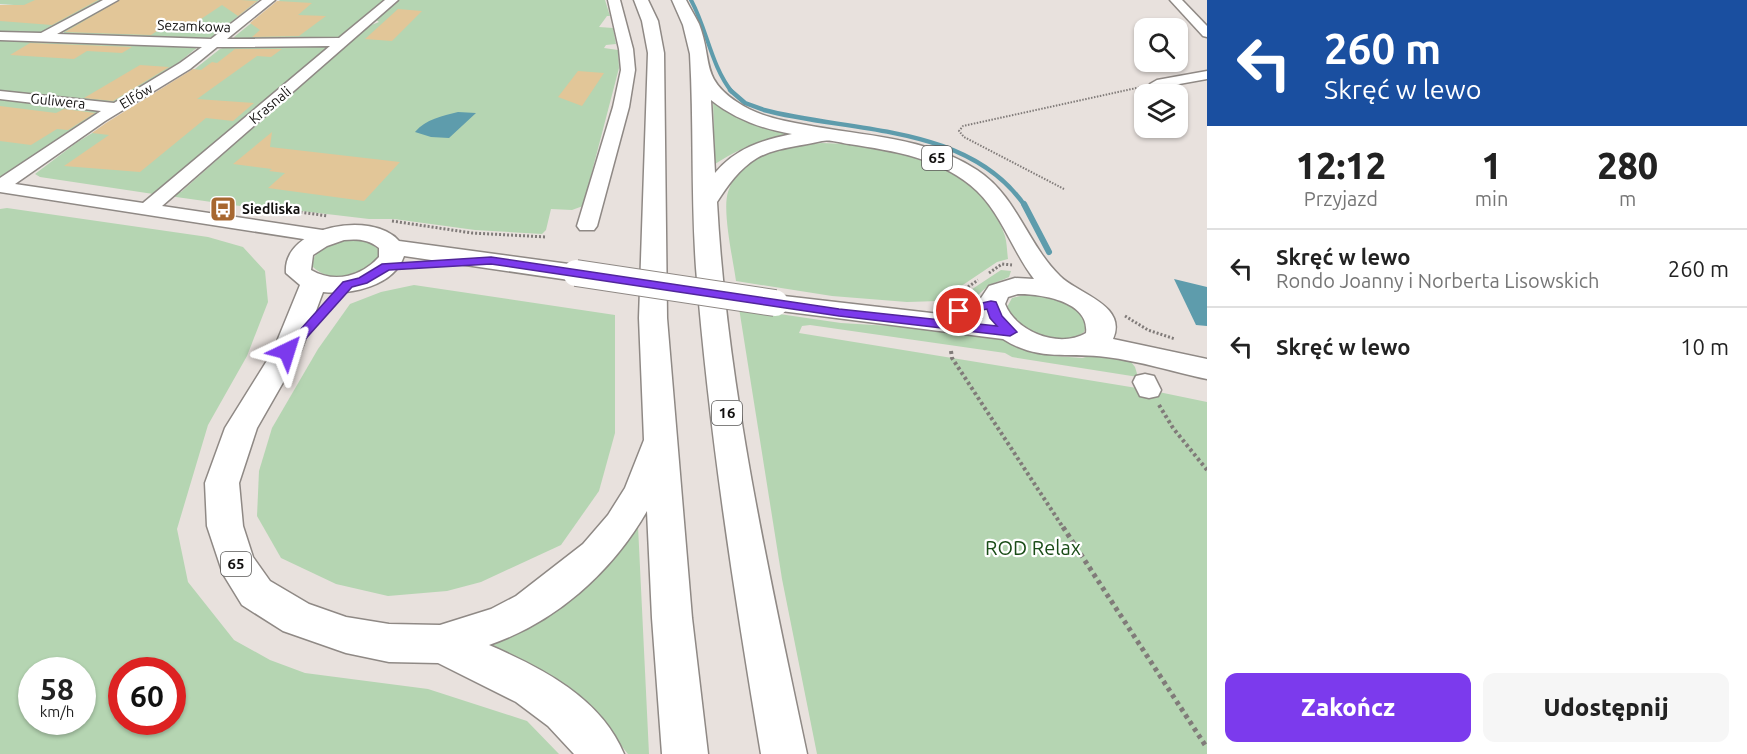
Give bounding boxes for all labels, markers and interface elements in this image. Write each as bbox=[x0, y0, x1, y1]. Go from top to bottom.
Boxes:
street label: Sezamkowa bbox=[157, 17, 231, 35]
map controls bbox=[1134, 18, 1188, 138]
button: search bbox=[1134, 18, 1188, 72]
icon: left bbox=[1225, 24, 1303, 102]
text: 260 m bbox=[1324, 25, 1441, 72]
text: Skręć w lewo bbox=[1324, 74, 1481, 104]
street label: Elfów bbox=[116, 80, 156, 112]
street label: Krasnali bbox=[246, 83, 294, 127]
button: layers bbox=[1134, 84, 1188, 138]
street label: Guliwera bbox=[30, 90, 86, 112]
text: 12:12 bbox=[1296, 145, 1386, 186]
text: 1 bbox=[1481, 145, 1502, 186]
text: 280 bbox=[1597, 145, 1658, 186]
road number: 65 bbox=[922, 146, 952, 170]
text: Przyjazd bbox=[1304, 187, 1378, 210]
text: min bbox=[1475, 187, 1508, 210]
text: m bbox=[1619, 187, 1636, 210]
bus stop icon: Siedliska bbox=[208, 194, 238, 224]
place label: Siedliska bbox=[242, 201, 300, 217]
text: Skręć w lewo bbox=[1276, 244, 1410, 269]
icon: left bbox=[1225, 252, 1258, 285]
text: 260 m bbox=[1668, 256, 1729, 281]
text: Rondo Joanny i Norberta Lisowskich bbox=[1276, 269, 1600, 292]
pin bbox=[933, 285, 984, 336]
icon: arrive bbox=[942, 294, 975, 327]
position arrow bbox=[255, 319, 319, 383]
icon: left bbox=[1225, 330, 1258, 363]
text: Skręć w lewo bbox=[1276, 334, 1410, 359]
text: 10 m bbox=[1680, 334, 1729, 359]
road number: 16 bbox=[712, 401, 742, 425]
park label: ROD Relax bbox=[985, 536, 1081, 559]
road number: 65 bbox=[221, 552, 251, 576]
speed limit sign: 60 bbox=[108, 657, 186, 735]
text: 58 bbox=[40, 672, 74, 706]
button: Zakończ bbox=[1225, 673, 1471, 742]
button: Udostępnij bbox=[1483, 673, 1729, 742]
text: km/h bbox=[40, 703, 74, 720]

